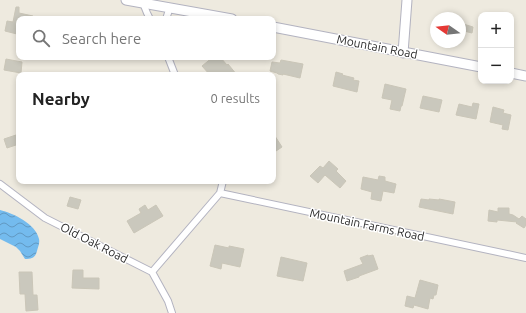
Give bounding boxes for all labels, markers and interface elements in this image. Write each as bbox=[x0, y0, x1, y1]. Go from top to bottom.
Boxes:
north arrow bbox=[430, 12, 466, 48]
map controls bbox=[478, 12, 514, 84]
button: + bbox=[478, 12, 514, 48]
search box bbox=[16, 16, 276, 60]
icon: search bbox=[30, 27, 52, 49]
text: Search here bbox=[62, 30, 141, 47]
street label: Mountain Road bbox=[336, 32, 419, 61]
button: − bbox=[478, 48, 514, 84]
text: Nearby bbox=[32, 89, 90, 108]
text: 0 results bbox=[210, 91, 260, 105]
street label: Mountain Farms Road bbox=[308, 206, 426, 243]
street label: Old Oak Road bbox=[58, 220, 130, 265]

